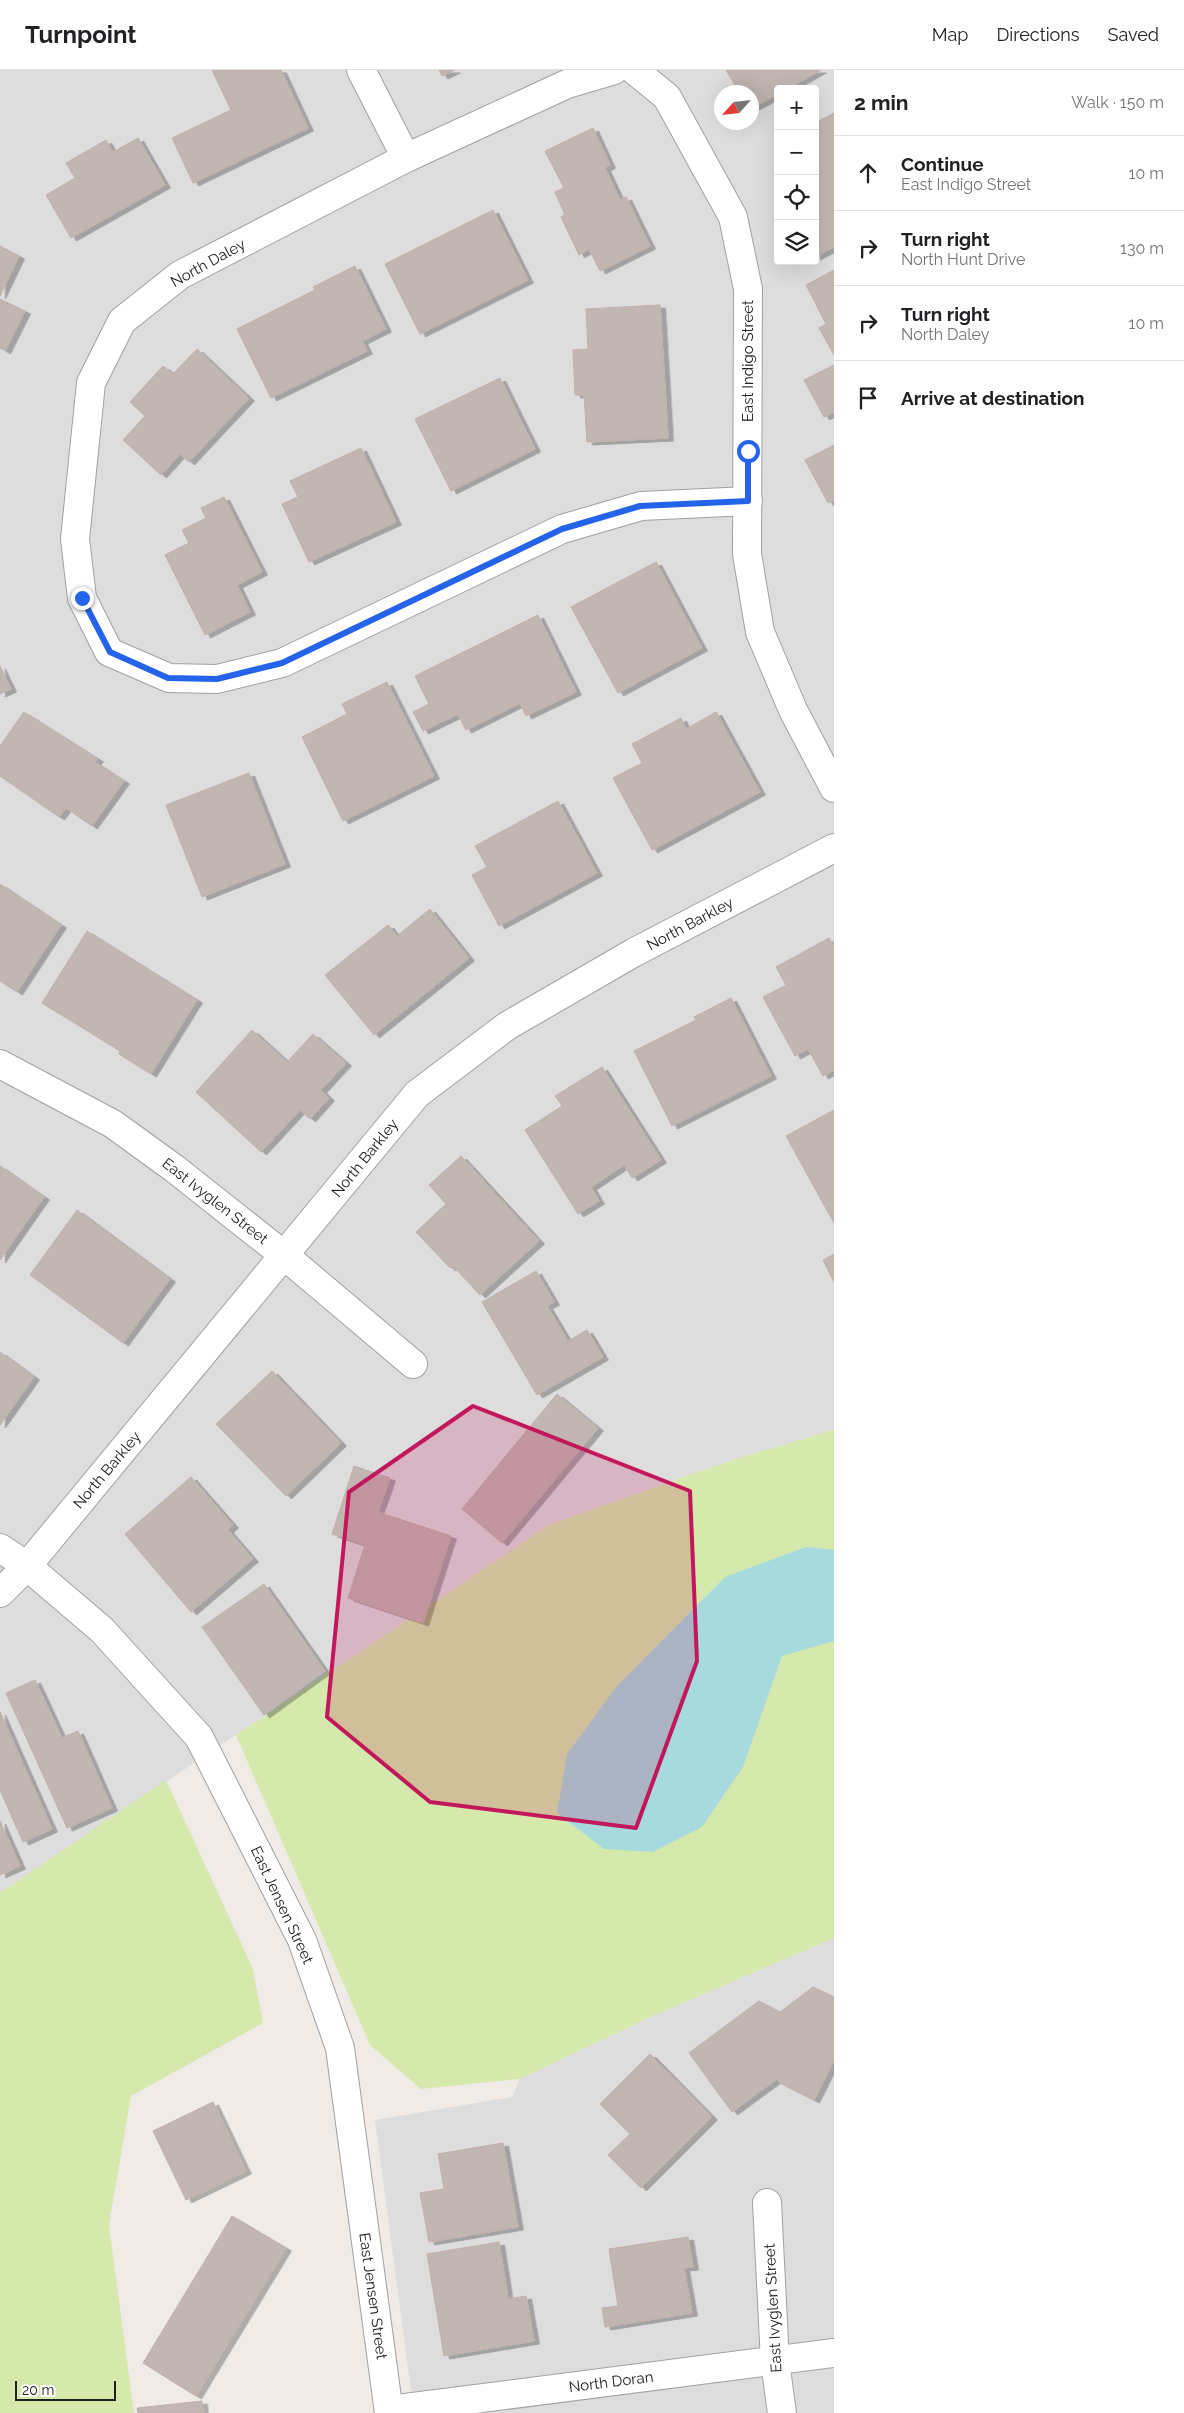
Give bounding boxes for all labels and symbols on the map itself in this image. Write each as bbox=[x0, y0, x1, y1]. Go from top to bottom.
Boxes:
north arrow bbox=[714, 85, 759, 130]
street label: North Daley bbox=[167, 235, 249, 291]
street label: East Indigo Street bbox=[739, 300, 757, 422]
route start bbox=[737, 440, 760, 463]
route end bbox=[71, 587, 94, 610]
street label: North Barkley bbox=[644, 894, 736, 954]
street label: North Barkley bbox=[328, 1115, 402, 1201]
street label: East Ivyglen Street bbox=[159, 1154, 271, 1248]
street label: North Barkley bbox=[69, 1428, 145, 1512]
street label: East Jensen Street bbox=[247, 1843, 317, 1967]
street label: East Jensen Street bbox=[355, 2231, 391, 2361]
street label: East Ivyglen Street bbox=[761, 2243, 785, 2373]
street label: North Doran bbox=[568, 2368, 654, 2396]
scale bar bbox=[15, 2378, 116, 2401]

